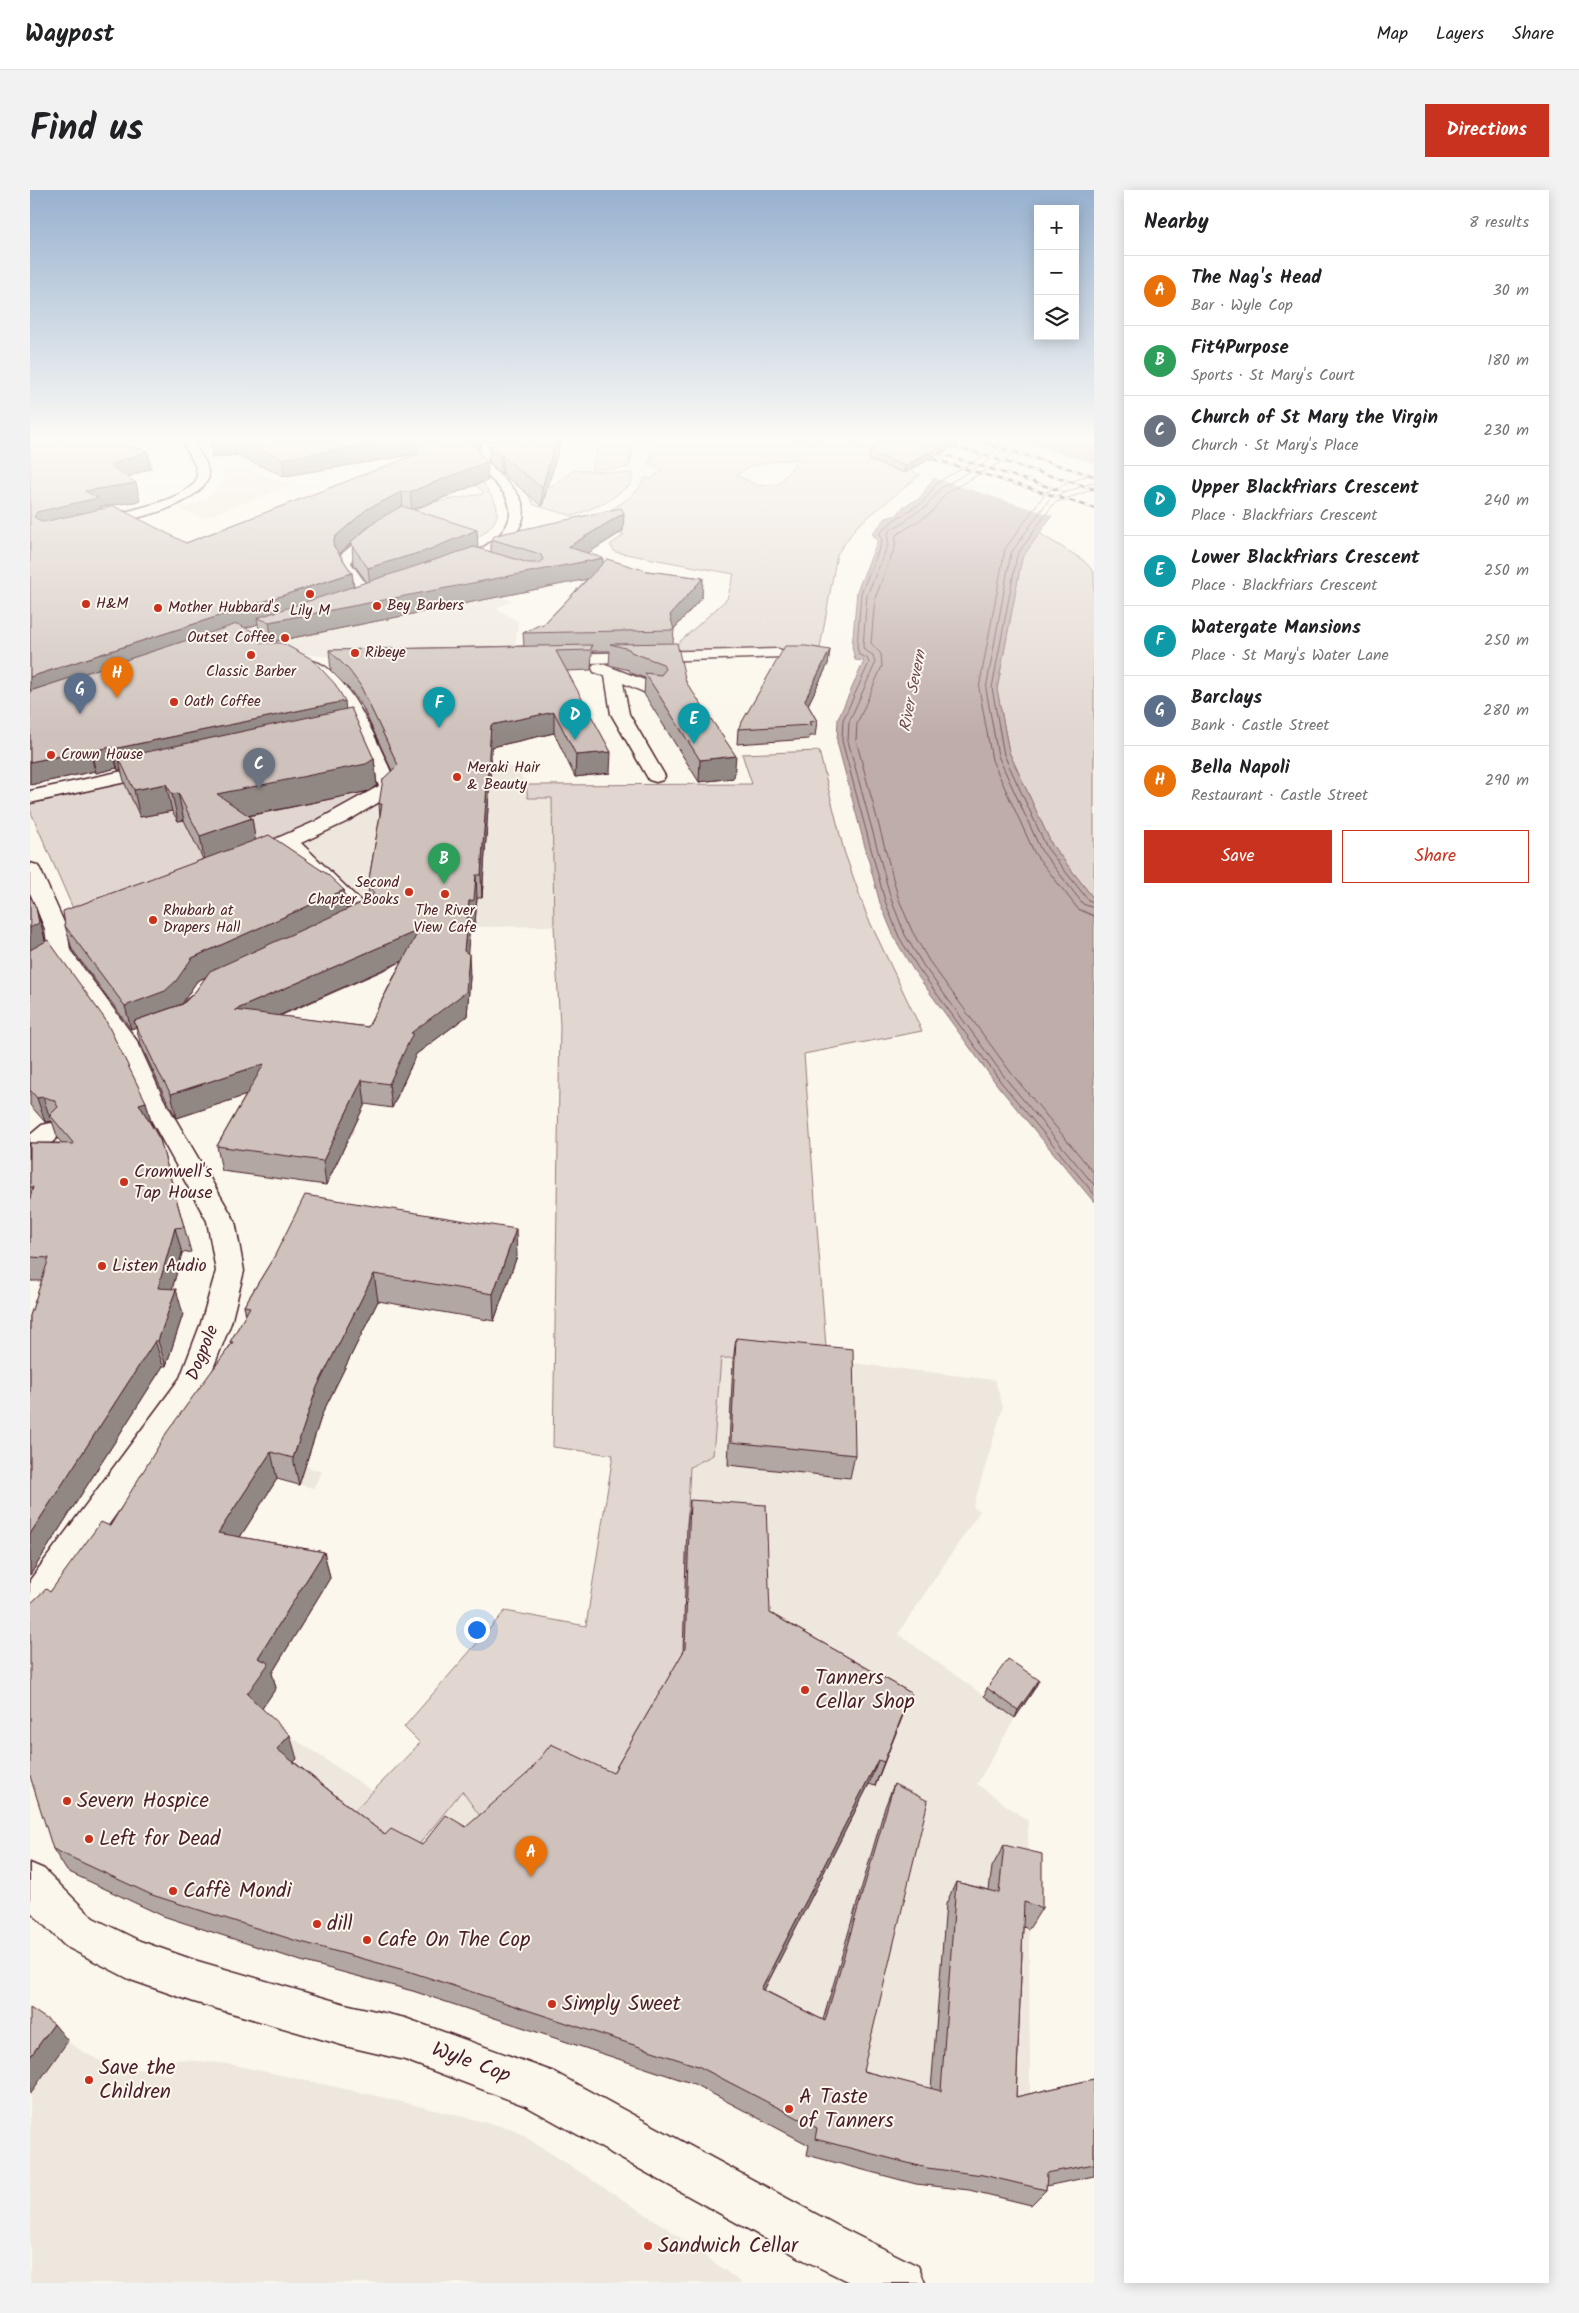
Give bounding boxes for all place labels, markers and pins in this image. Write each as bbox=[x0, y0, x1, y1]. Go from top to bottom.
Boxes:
marker: Lily M bbox=[304, 588, 316, 600]
place label: H&M bbox=[96, 592, 129, 616]
place label: Bey Barbers bbox=[387, 594, 465, 618]
place label: Mother Hubbard's bbox=[168, 596, 280, 620]
marker: H&M bbox=[80, 598, 92, 610]
place label: Lily M bbox=[290, 599, 330, 623]
marker: Bey Barbers bbox=[371, 600, 383, 612]
marker: Mother Hubbard's bbox=[152, 602, 164, 614]
place label: Outset Coffee bbox=[187, 626, 275, 650]
marker: Outset Coffee bbox=[279, 632, 291, 644]
place label: Ribeye bbox=[365, 641, 406, 665]
marker: Ribeye bbox=[349, 647, 361, 659]
marker: Classic Barber bbox=[245, 649, 257, 661]
pin: H bbox=[101, 657, 133, 698]
place label: Classic Barber bbox=[206, 660, 297, 684]
pin: G bbox=[64, 673, 96, 714]
pin: F bbox=[423, 687, 455, 728]
place label: Oath Coffee bbox=[184, 690, 261, 714]
marker: Oath Coffee bbox=[168, 696, 180, 708]
pin: D bbox=[559, 699, 591, 740]
pin: E bbox=[678, 703, 710, 744]
place label: Crown House bbox=[61, 743, 143, 767]
pin: C bbox=[243, 748, 275, 789]
marker: Crown House bbox=[45, 749, 57, 761]
place label: Meraki Hair & Beauty bbox=[467, 756, 541, 797]
marker: Meraki Hair & Beauty bbox=[451, 771, 463, 783]
pin: B bbox=[428, 843, 460, 884]
place label: Second Chapter Books bbox=[308, 871, 400, 912]
marker: Second Chapter Books bbox=[403, 886, 415, 898]
marker: The River View Cafe bbox=[439, 888, 451, 900]
place label: Rhubarb at Drapers Hall bbox=[163, 899, 241, 940]
place label: The River View Cafe bbox=[414, 899, 477, 940]
marker: Rhubarb at Drapers Hall bbox=[147, 914, 159, 926]
place label: Cromwell's Tap House bbox=[134, 1158, 213, 1208]
marker: Cromwell's Tap House bbox=[118, 1176, 130, 1188]
place label: Listen Audio bbox=[112, 1252, 207, 1281]
marker: Listen Audio bbox=[96, 1260, 108, 1272]
place label: Tanners Cellar Shop bbox=[815, 1662, 915, 1719]
marker: Tanners Cellar Shop bbox=[799, 1684, 811, 1696]
place label: Severn Hospice bbox=[77, 1785, 209, 1818]
marker: Severn Hospice bbox=[61, 1795, 73, 1807]
place label: Left for Dead bbox=[99, 1823, 221, 1856]
marker: Left for Dead bbox=[83, 1833, 95, 1845]
pin: A bbox=[515, 1836, 547, 1877]
place label: Caffè Mondi bbox=[183, 1875, 293, 1908]
marker: Caffè Mondi bbox=[167, 1885, 179, 1897]
place label: dill bbox=[327, 1908, 353, 1941]
marker: dill bbox=[311, 1918, 323, 1930]
place label: Cafe On The Cop bbox=[377, 1924, 530, 1957]
marker: Cafe On The Cop bbox=[361, 1934, 373, 1946]
place label: Simply Sweet bbox=[562, 1988, 682, 2021]
marker: Simply Sweet bbox=[546, 1998, 558, 2010]
place label: Save the Children bbox=[99, 2052, 176, 2109]
marker: Save the Children bbox=[83, 2074, 95, 2086]
place label: A Taste of Tanners bbox=[799, 2081, 894, 2138]
marker: A Taste of Tanners bbox=[783, 2103, 795, 2115]
place label: Sandwich Cellar bbox=[658, 2230, 799, 2263]
marker: Sandwich Cellar bbox=[642, 2240, 654, 2252]

